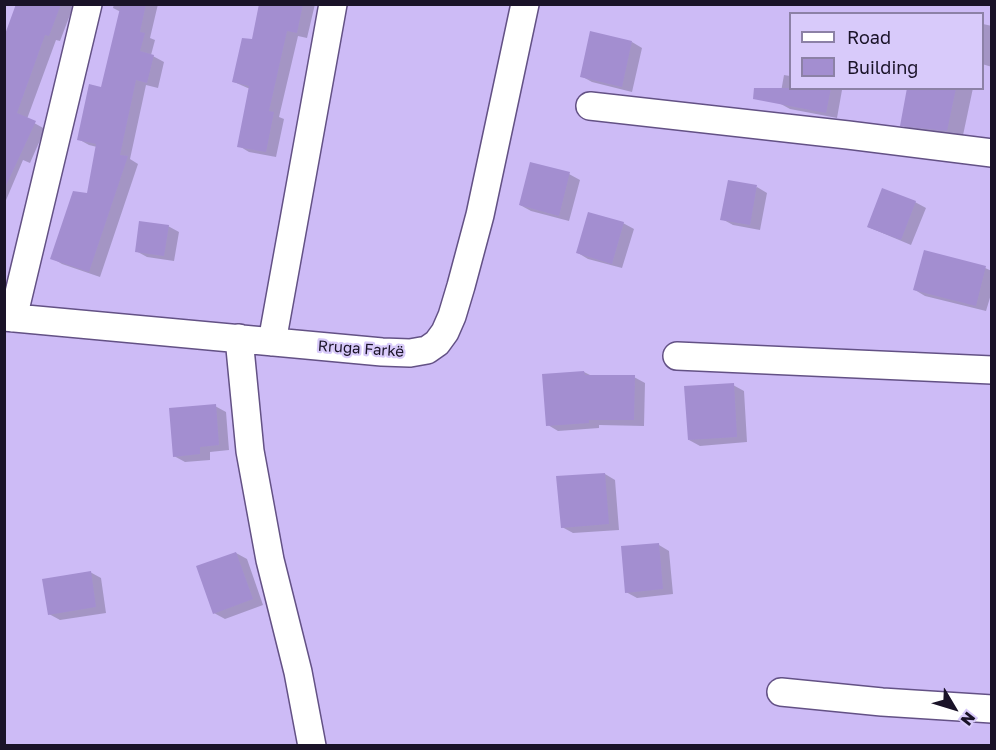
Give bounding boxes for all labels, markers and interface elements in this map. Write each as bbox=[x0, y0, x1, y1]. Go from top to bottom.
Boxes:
legend bbox=[789, 12, 984, 90]
text: Road bbox=[847, 26, 891, 48]
text: Building bbox=[847, 56, 918, 78]
street label: Rruga Farkë bbox=[317, 337, 405, 361]
north arrow bbox=[924, 678, 984, 738]
text: N bbox=[957, 708, 980, 730]

